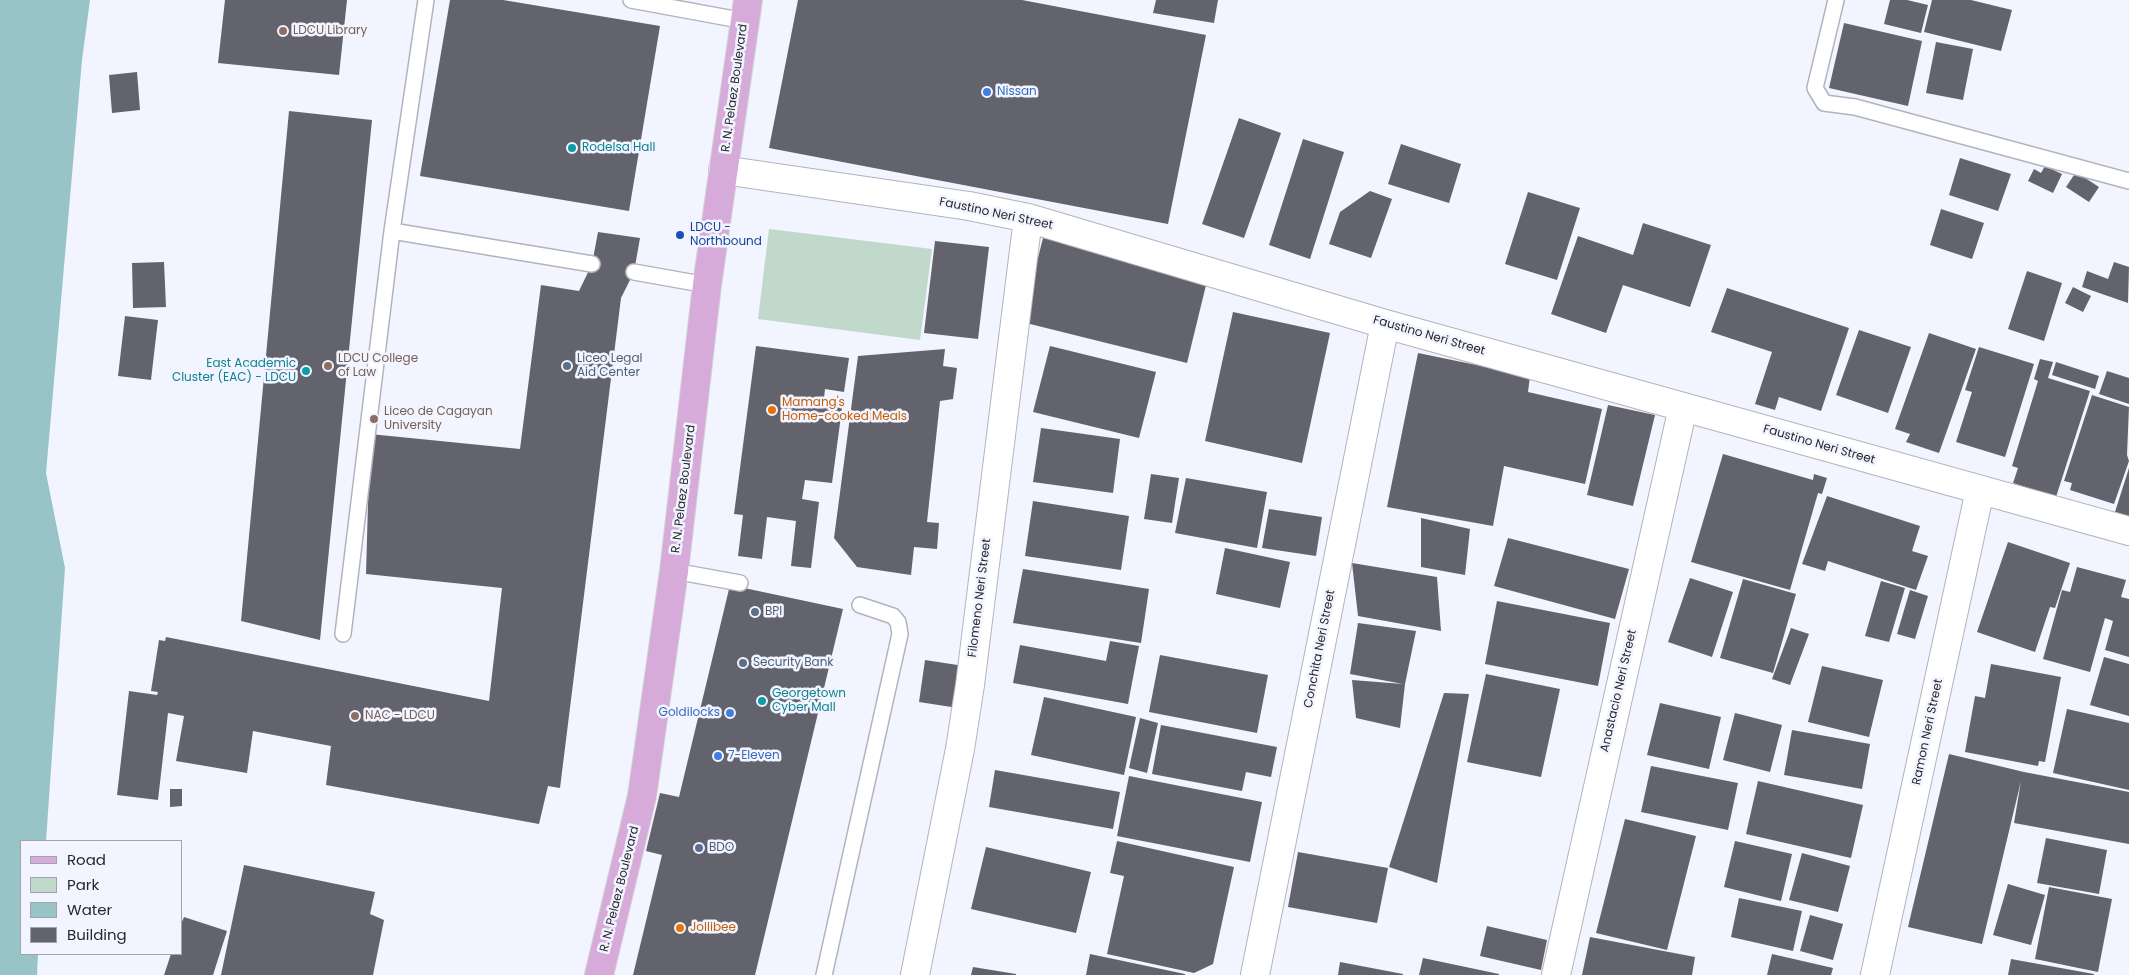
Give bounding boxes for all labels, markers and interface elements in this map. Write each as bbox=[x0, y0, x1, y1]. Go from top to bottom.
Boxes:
street label: R. N. Pelaez Boulevard bbox=[719, 23, 751, 153]
place label: LDCU Library bbox=[293, 24, 367, 38]
marker: LDCU Library bbox=[277, 25, 289, 37]
place label: Nissan bbox=[997, 85, 1037, 99]
marker: Nissan bbox=[981, 86, 993, 98]
place label: Rodelsa Hall bbox=[582, 141, 655, 155]
marker: Rodelsa Hall bbox=[566, 142, 578, 154]
street label: Faustino Neri Street bbox=[938, 195, 1054, 233]
place label: LDCU - Northbound bbox=[690, 221, 762, 249]
marker: LDCU - Northbound bbox=[674, 229, 686, 241]
street label: Faustino Neri Street bbox=[1371, 313, 1487, 359]
place label: LDCU College of Law bbox=[338, 352, 418, 380]
place label: Liceo Legal Aid Center bbox=[577, 352, 643, 380]
place label: East Academic Cluster (EAC) - LDCU bbox=[172, 357, 296, 385]
marker: LDCU College of Law bbox=[322, 360, 334, 372]
marker: Liceo Legal Aid Center bbox=[561, 360, 573, 372]
marker: East Academic Cluster (EAC) - LDCU bbox=[300, 365, 312, 377]
place label: Mamang's Home-cooked Meals bbox=[782, 396, 907, 424]
marker: Mamang's Home-cooked Meals bbox=[766, 404, 778, 416]
place label: Liceo de Cagayan University bbox=[384, 405, 493, 433]
marker: Liceo de Cagayan University bbox=[368, 413, 380, 425]
street label: Faustino Neri Street bbox=[1761, 422, 1877, 468]
street label: R. N. Pelaez Boulevard bbox=[669, 424, 699, 554]
street label: Filomeno Neri Street bbox=[966, 538, 994, 658]
street label: Conchita Neri Street bbox=[1301, 589, 1339, 709]
place label: BPI bbox=[765, 605, 782, 619]
marker: BPI bbox=[749, 606, 761, 618]
street label: Anastacio Neri Street bbox=[1598, 628, 1640, 754]
place label: Security Bank bbox=[753, 656, 834, 670]
marker: Security Bank bbox=[737, 657, 749, 669]
street label: Ramon Neri Street bbox=[1910, 678, 1946, 786]
place label: Georgetown Cyber Mall bbox=[772, 687, 846, 715]
marker: Georgetown Cyber Mall bbox=[756, 695, 768, 707]
place label: Goldilocks bbox=[659, 706, 720, 720]
marker: Goldilocks bbox=[724, 707, 736, 719]
place label: NAC - LDCU bbox=[365, 709, 435, 723]
marker: NAC - LDCU bbox=[349, 710, 361, 722]
place label: 7-Eleven bbox=[728, 749, 780, 763]
marker: 7-Eleven bbox=[712, 750, 724, 762]
street label: R. N. Pelaez Boulevard bbox=[597, 825, 643, 953]
legend bbox=[20, 840, 182, 955]
place label: BDO bbox=[709, 841, 734, 855]
marker: BDO bbox=[693, 842, 705, 854]
text: Road bbox=[67, 849, 106, 870]
text: Park bbox=[67, 874, 99, 895]
text: Water bbox=[67, 899, 112, 920]
place label: Jollibee bbox=[690, 921, 736, 935]
marker: Jollibee bbox=[674, 922, 686, 934]
text: Building bbox=[67, 924, 127, 945]

